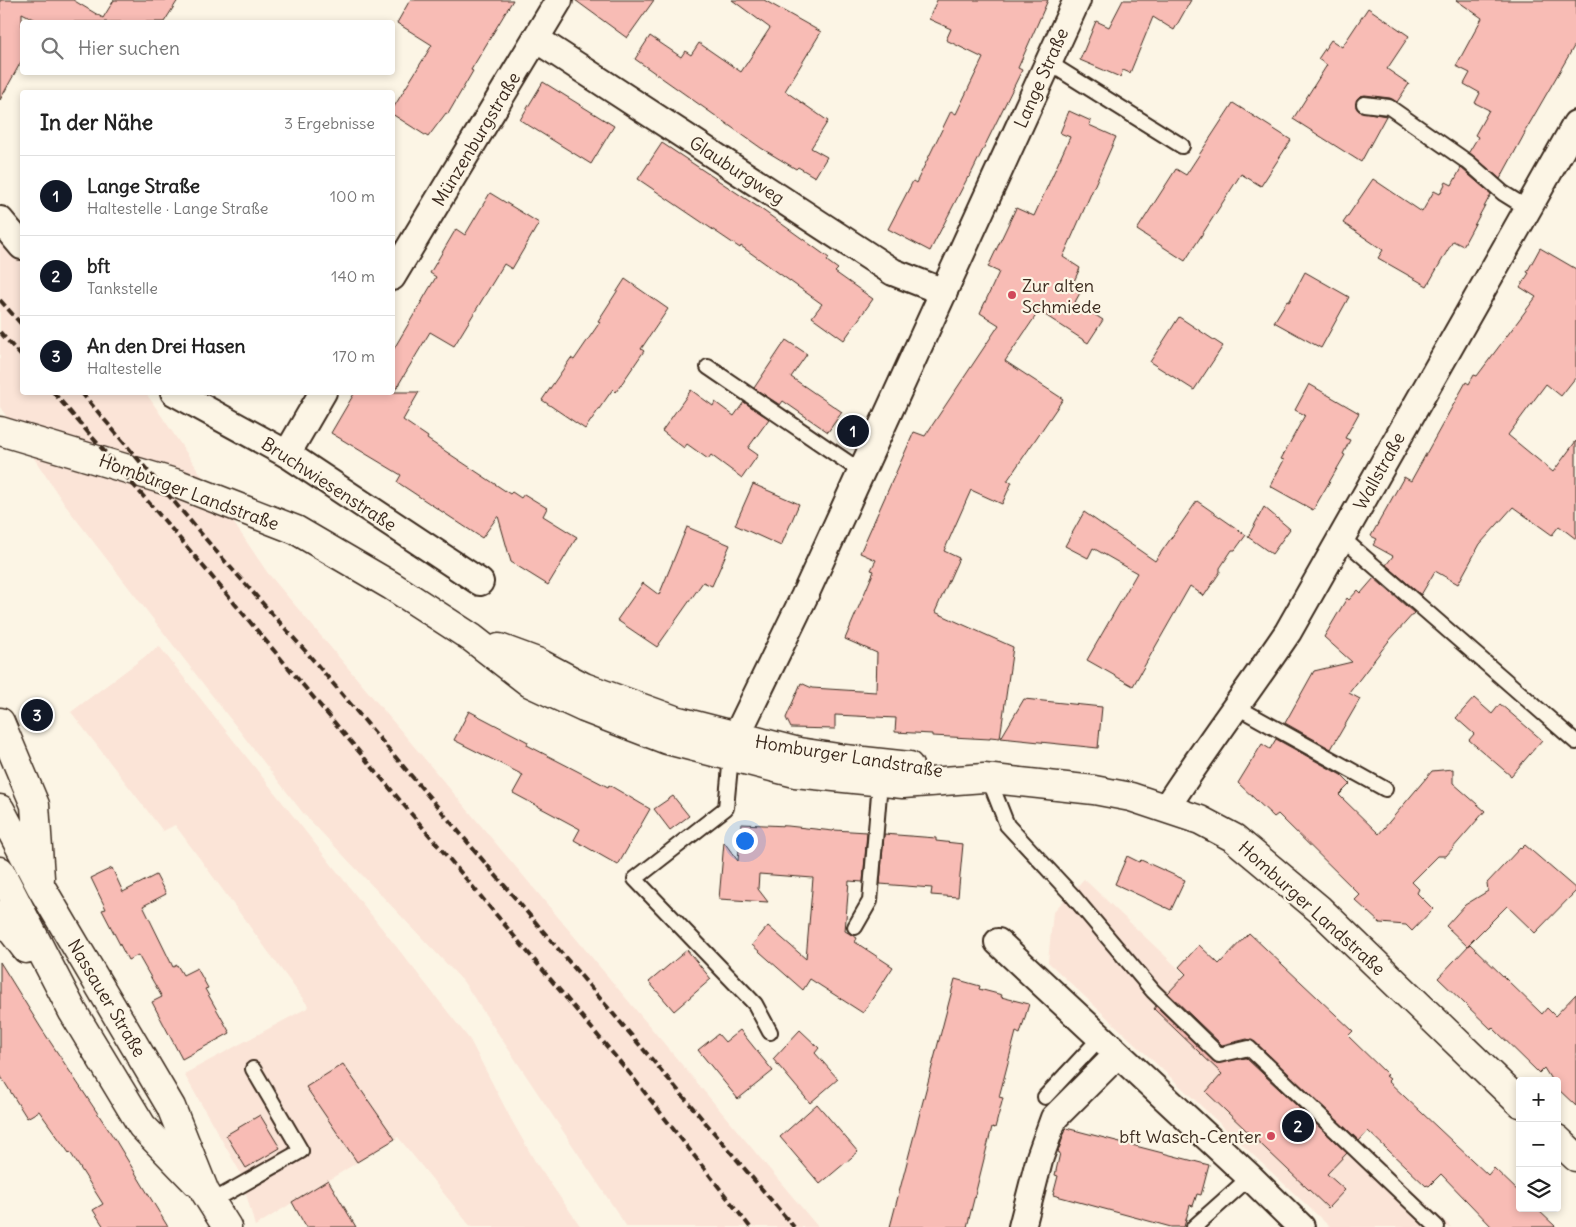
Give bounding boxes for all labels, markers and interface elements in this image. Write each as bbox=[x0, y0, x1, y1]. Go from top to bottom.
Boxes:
search box bbox=[20, 20, 395, 75]
street label: Lange Straße bbox=[1009, 24, 1073, 132]
icon: search bbox=[38, 34, 66, 62]
text: Hier suchen bbox=[78, 36, 180, 60]
street label: Münzenburgstraße bbox=[427, 68, 525, 210]
text: In der Nähe bbox=[40, 109, 153, 136]
text: 3 Ergebnisse bbox=[284, 113, 375, 133]
street label: Glauburgweg bbox=[685, 131, 789, 209]
text: Lange Straße bbox=[87, 174, 200, 198]
text: 1 bbox=[53, 186, 59, 206]
text: 100 m bbox=[330, 186, 375, 206]
text: Haltestelle · Lange Straße bbox=[87, 198, 268, 218]
text: bft bbox=[87, 254, 110, 278]
text: 2 bbox=[52, 266, 60, 286]
text: 140 m bbox=[331, 266, 375, 286]
place label: Zur alten Schmiede bbox=[1022, 274, 1101, 318]
text: Tankstelle bbox=[87, 278, 158, 298]
marker: Zur alten Schmiede bbox=[1006, 289, 1018, 301]
text: An den Drei Hasen bbox=[87, 334, 246, 358]
text: 3 bbox=[51, 346, 61, 366]
text: 170 m bbox=[332, 346, 375, 366]
text: Haltestelle bbox=[87, 358, 162, 378]
pin: 1 bbox=[837, 412, 869, 450]
street label: Wallstraße bbox=[1348, 428, 1410, 514]
street label: Bruchwiesenstraße bbox=[257, 432, 401, 536]
street label: Homburger Landstraße bbox=[96, 449, 282, 535]
pin: 3 bbox=[21, 696, 53, 734]
street label: Homburger Landstraße bbox=[753, 730, 945, 782]
your location bbox=[732, 828, 758, 854]
street label: Homburger Landstraße bbox=[1234, 836, 1390, 980]
street label: Nassauer Straße bbox=[63, 935, 151, 1061]
map controls bbox=[1516, 1077, 1561, 1212]
button: + bbox=[1516, 1077, 1561, 1122]
pin: 2 bbox=[1282, 1107, 1314, 1145]
button: − bbox=[1516, 1122, 1561, 1167]
place label: bft Wasch-Center bbox=[1119, 1125, 1262, 1148]
marker: bft Wasch-Center bbox=[1265, 1130, 1277, 1142]
button: layers bbox=[1516, 1167, 1561, 1212]

